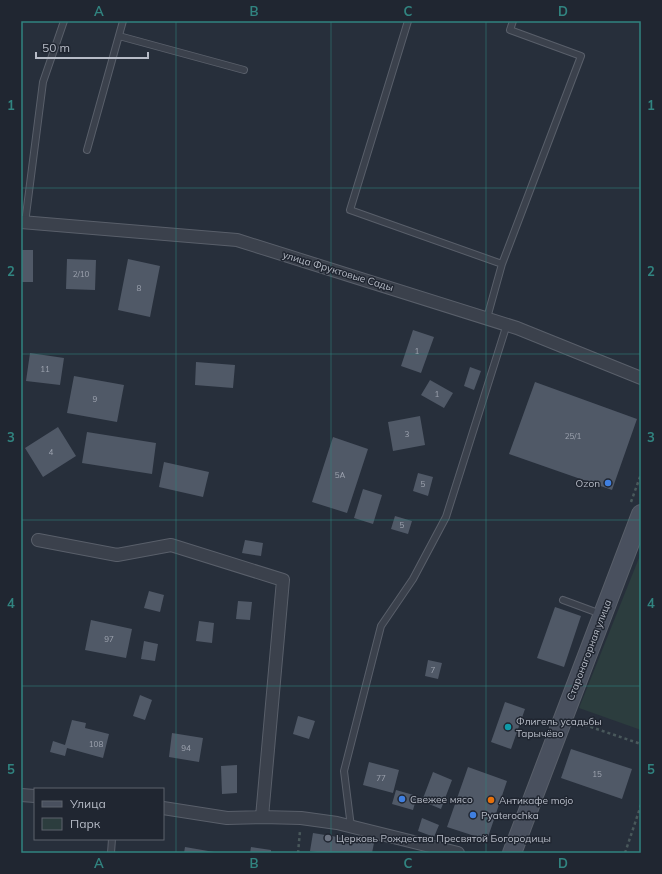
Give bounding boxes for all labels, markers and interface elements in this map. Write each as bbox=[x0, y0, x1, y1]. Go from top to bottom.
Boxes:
text: A bbox=[94, 3, 104, 19]
text: B bbox=[250, 3, 259, 19]
text: C bbox=[404, 3, 413, 19]
text: D bbox=[558, 3, 568, 19]
scale bar bbox=[36, 34, 148, 60]
text: 50 m bbox=[42, 40, 70, 55]
text: 1 bbox=[7, 97, 15, 113]
text: 1 bbox=[647, 97, 655, 113]
street label: улица Фруктовые Сады bbox=[281, 248, 395, 294]
text: 2 bbox=[7, 263, 15, 279]
text: 2 bbox=[647, 263, 655, 279]
house number: 2/10 bbox=[73, 269, 90, 279]
house number: 8 bbox=[137, 283, 142, 293]
house number: 1 bbox=[415, 346, 420, 356]
house number: 11 bbox=[40, 364, 50, 374]
house number: 1 bbox=[435, 389, 440, 399]
house number: 9 bbox=[93, 394, 98, 404]
text: 3 bbox=[7, 429, 15, 445]
house number: 3 bbox=[405, 429, 410, 439]
text: 3 bbox=[647, 429, 655, 445]
house number: 25/1 bbox=[565, 431, 582, 441]
house number: 4 bbox=[49, 447, 54, 457]
house number: 5А bbox=[335, 470, 345, 480]
place label: Ozon bbox=[576, 477, 600, 490]
marker: Ozon bbox=[603, 478, 613, 488]
house number: 5 bbox=[421, 479, 426, 489]
house number: 5 bbox=[400, 520, 405, 530]
text: 4 bbox=[7, 595, 15, 611]
text: 4 bbox=[647, 595, 655, 611]
street label: Старонагорная улица bbox=[564, 598, 614, 702]
house number: 97 bbox=[104, 634, 114, 644]
house number: 7 bbox=[431, 665, 436, 675]
place label: Флигель усадьбы Тарычёво bbox=[516, 715, 602, 740]
marker: Флигель усадьбы Тарычёво bbox=[503, 722, 513, 732]
house number: 108 bbox=[89, 739, 103, 749]
house number: 94 bbox=[181, 743, 191, 753]
text: 5 bbox=[7, 761, 15, 777]
text: 5 bbox=[647, 761, 655, 777]
house number: 15 bbox=[592, 769, 602, 779]
house number: 77 bbox=[376, 773, 386, 783]
legend bbox=[34, 788, 164, 840]
place label: Свежее мясо bbox=[410, 793, 473, 806]
marker: Свежее мясо bbox=[397, 794, 407, 804]
place label: Антикафе mojo bbox=[499, 794, 573, 807]
marker: Антикафе mojo bbox=[486, 795, 496, 805]
text: Улица bbox=[69, 796, 106, 811]
place label: Pyaterochka bbox=[481, 809, 539, 822]
marker: Pyaterochka bbox=[468, 810, 478, 820]
text: Парк bbox=[70, 816, 101, 831]
place label: Церковь Рождества Пресвятой Богородицы bbox=[336, 832, 551, 845]
marker: Церковь Рождества Пресвятой Богородицы bbox=[323, 833, 333, 843]
text: A bbox=[94, 855, 104, 871]
text: B bbox=[250, 855, 259, 871]
text: C bbox=[404, 855, 413, 871]
text: D bbox=[558, 855, 568, 871]

